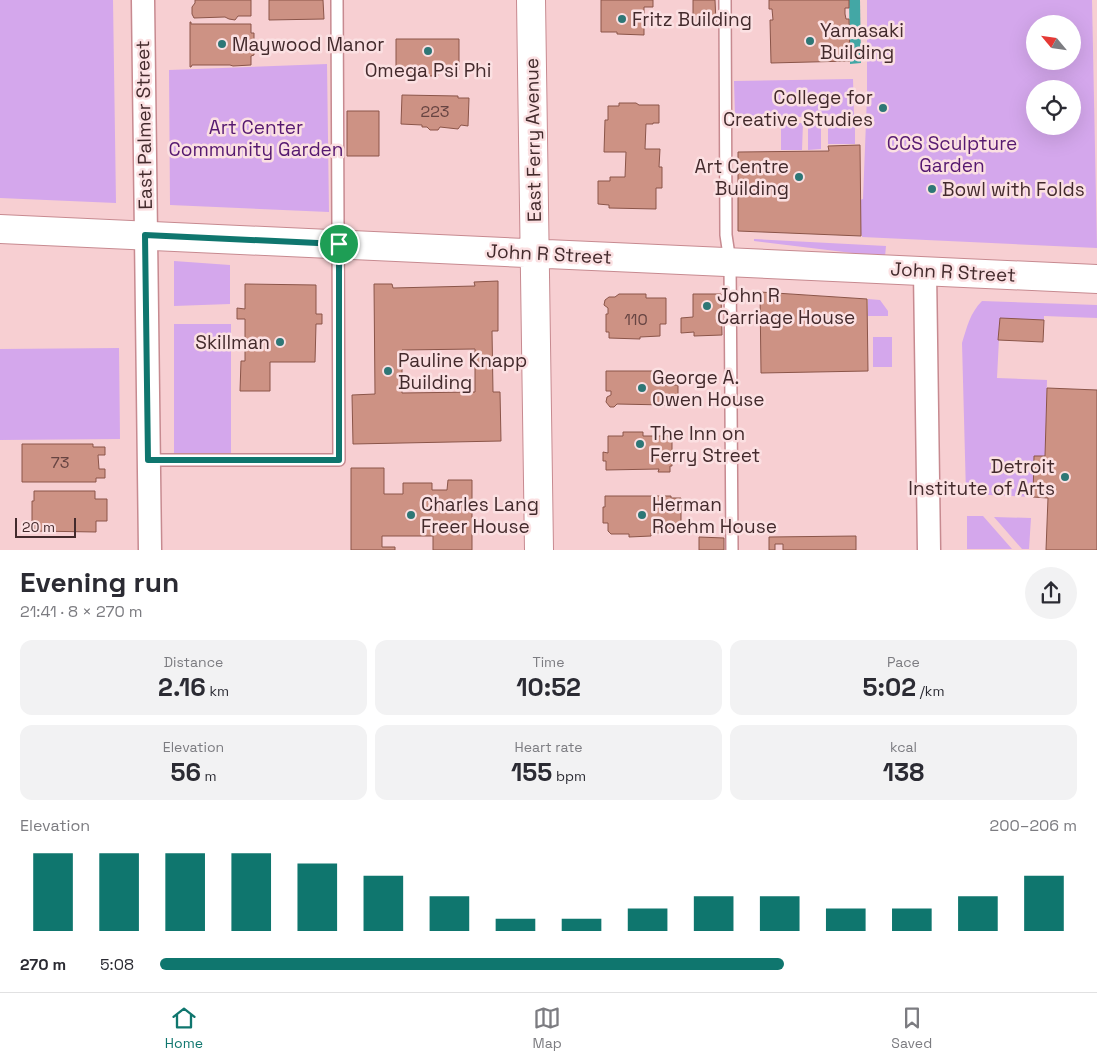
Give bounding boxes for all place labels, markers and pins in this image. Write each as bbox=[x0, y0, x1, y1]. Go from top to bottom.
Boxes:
place label: Fritz Building bbox=[632, 7, 752, 32]
marker: Fritz Building bbox=[616, 13, 628, 25]
place label: Yamasaki Building bbox=[820, 18, 904, 65]
place label: Maywood Manor bbox=[232, 32, 384, 57]
marker: Yamasaki Building bbox=[804, 35, 816, 47]
marker: Maywood Manor bbox=[216, 38, 228, 50]
marker: Omega Psi Phi bbox=[422, 45, 434, 57]
place label: Omega Psi Phi bbox=[365, 58, 491, 83]
place label: College for Creative Studies bbox=[723, 85, 873, 132]
marker: College for Creative Studies bbox=[877, 102, 889, 114]
place label: Art Centre Building bbox=[695, 154, 789, 201]
marker: Art Centre Building bbox=[793, 171, 805, 183]
place label: Bowl with Folds bbox=[942, 177, 1085, 202]
marker: Bowl with Folds bbox=[926, 183, 938, 195]
pin bbox=[318, 223, 360, 265]
place label: John R Carriage House bbox=[717, 283, 855, 330]
marker: John R Carriage House bbox=[701, 300, 713, 312]
place label: Skillman bbox=[195, 330, 270, 355]
marker: Skillman bbox=[274, 336, 286, 348]
place label: Pauline Knapp Building bbox=[398, 348, 527, 395]
marker: Pauline Knapp Building bbox=[382, 365, 394, 377]
place label: George A. Owen House bbox=[652, 365, 765, 412]
marker: George A. Owen House bbox=[636, 382, 648, 394]
place label: The Inn on Ferry Street bbox=[650, 421, 760, 468]
marker: The Inn on Ferry Street bbox=[634, 438, 646, 450]
place label: Detroit Institute of Arts bbox=[908, 454, 1055, 501]
marker: Detroit Institute of Arts bbox=[1059, 471, 1071, 483]
place label: Charles Lang Freer House bbox=[421, 492, 539, 539]
place label: Herman Roehm House bbox=[652, 492, 777, 539]
marker: Charles Lang Freer House bbox=[405, 509, 417, 521]
marker: Herman Roehm House bbox=[636, 509, 648, 521]

